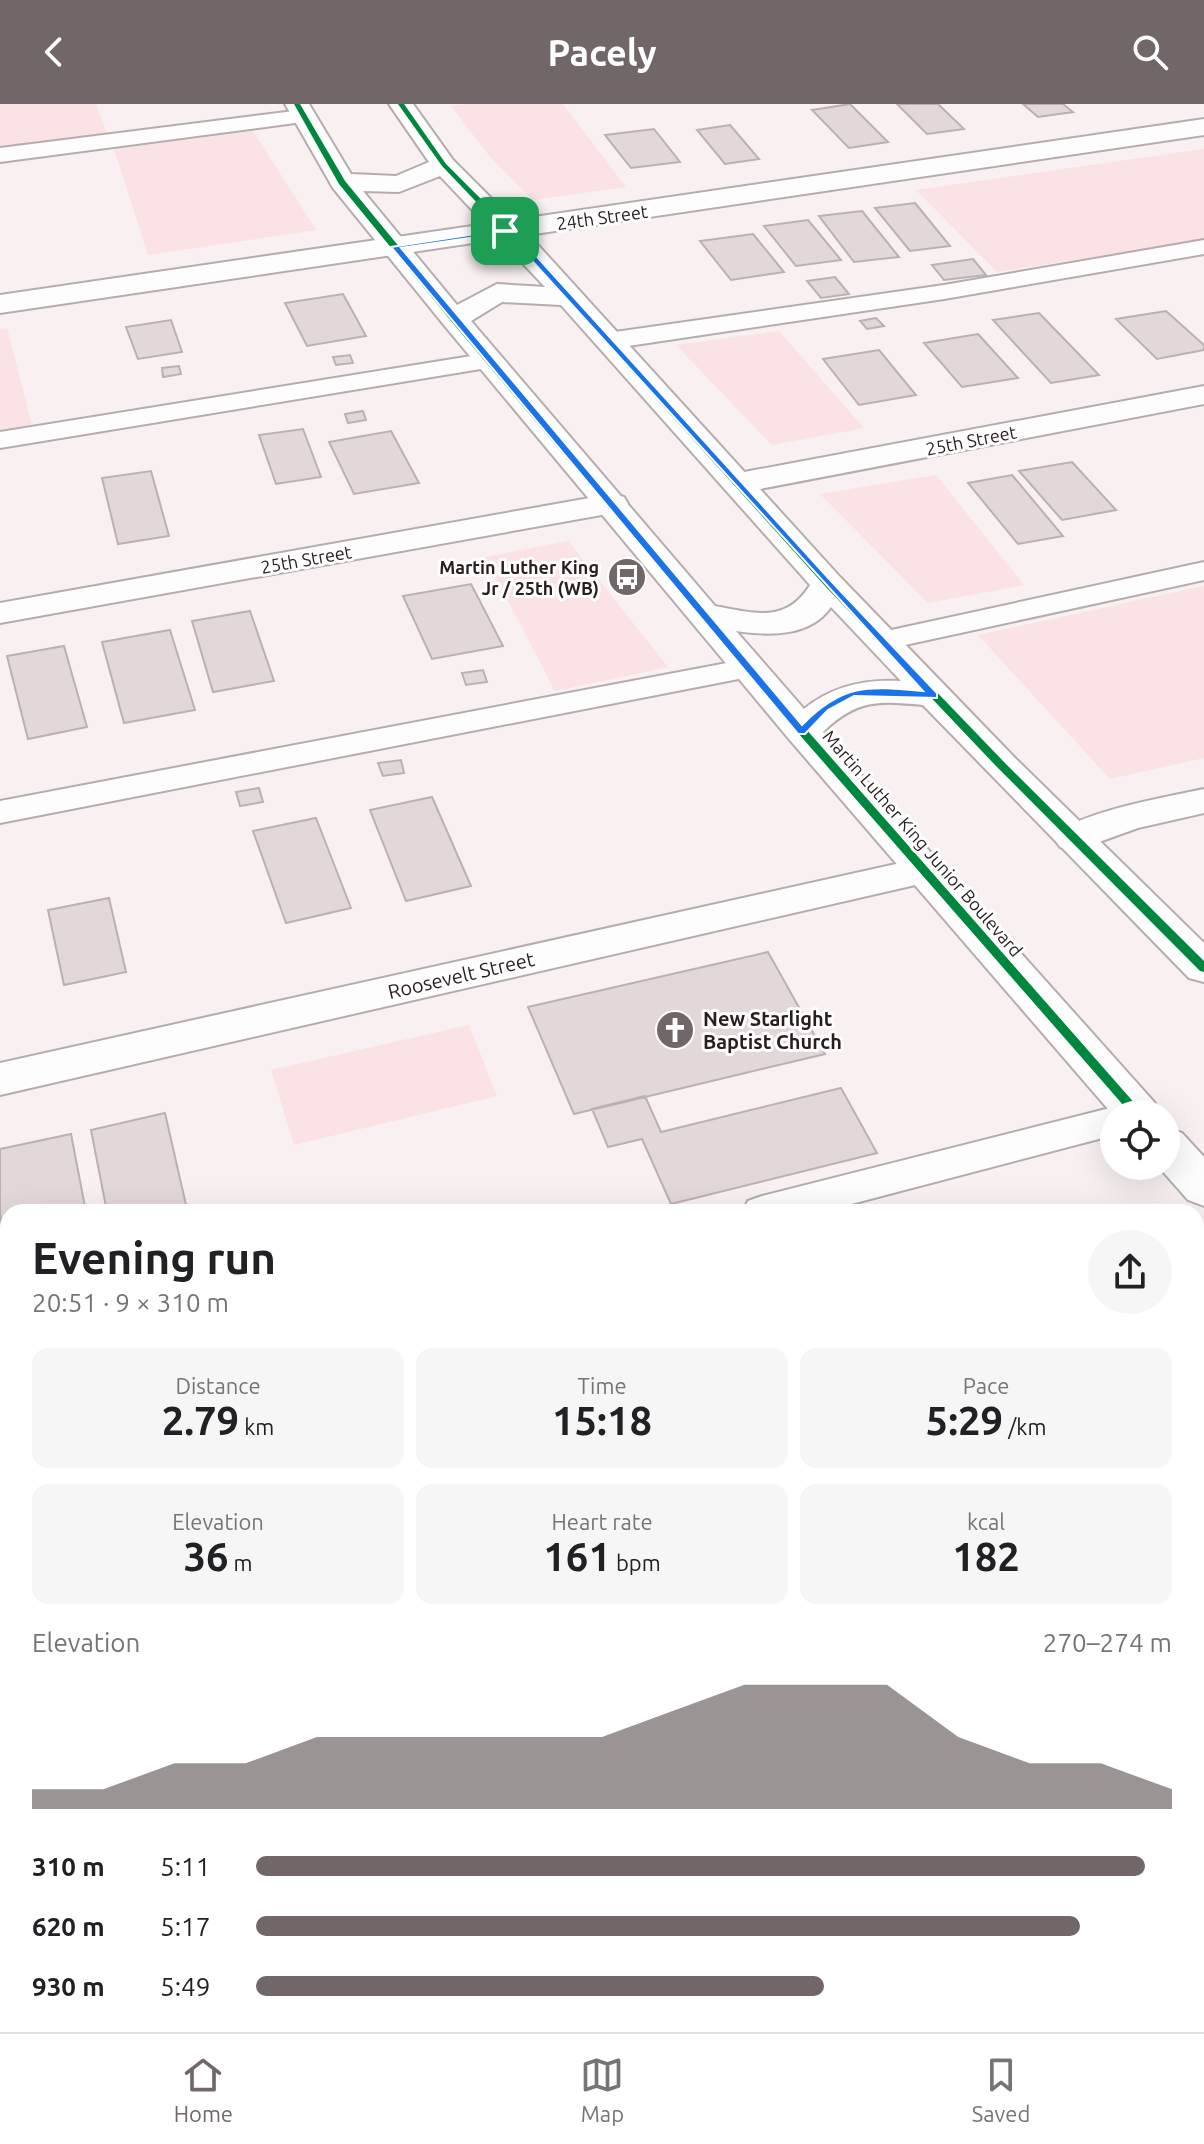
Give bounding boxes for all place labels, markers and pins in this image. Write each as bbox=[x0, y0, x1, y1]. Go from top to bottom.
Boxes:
pin bbox=[471, 197, 539, 265]
bus stop icon: Martin Luther King Jr / 25th (WB) bbox=[606, 556, 648, 598]
place label: Martin Luther King Jr / 25th (WB) bbox=[439, 557, 599, 599]
place label: New Starlight Baptist Church bbox=[703, 1007, 842, 1053]
church icon: New Starlight Baptist Church bbox=[654, 1009, 696, 1051]

